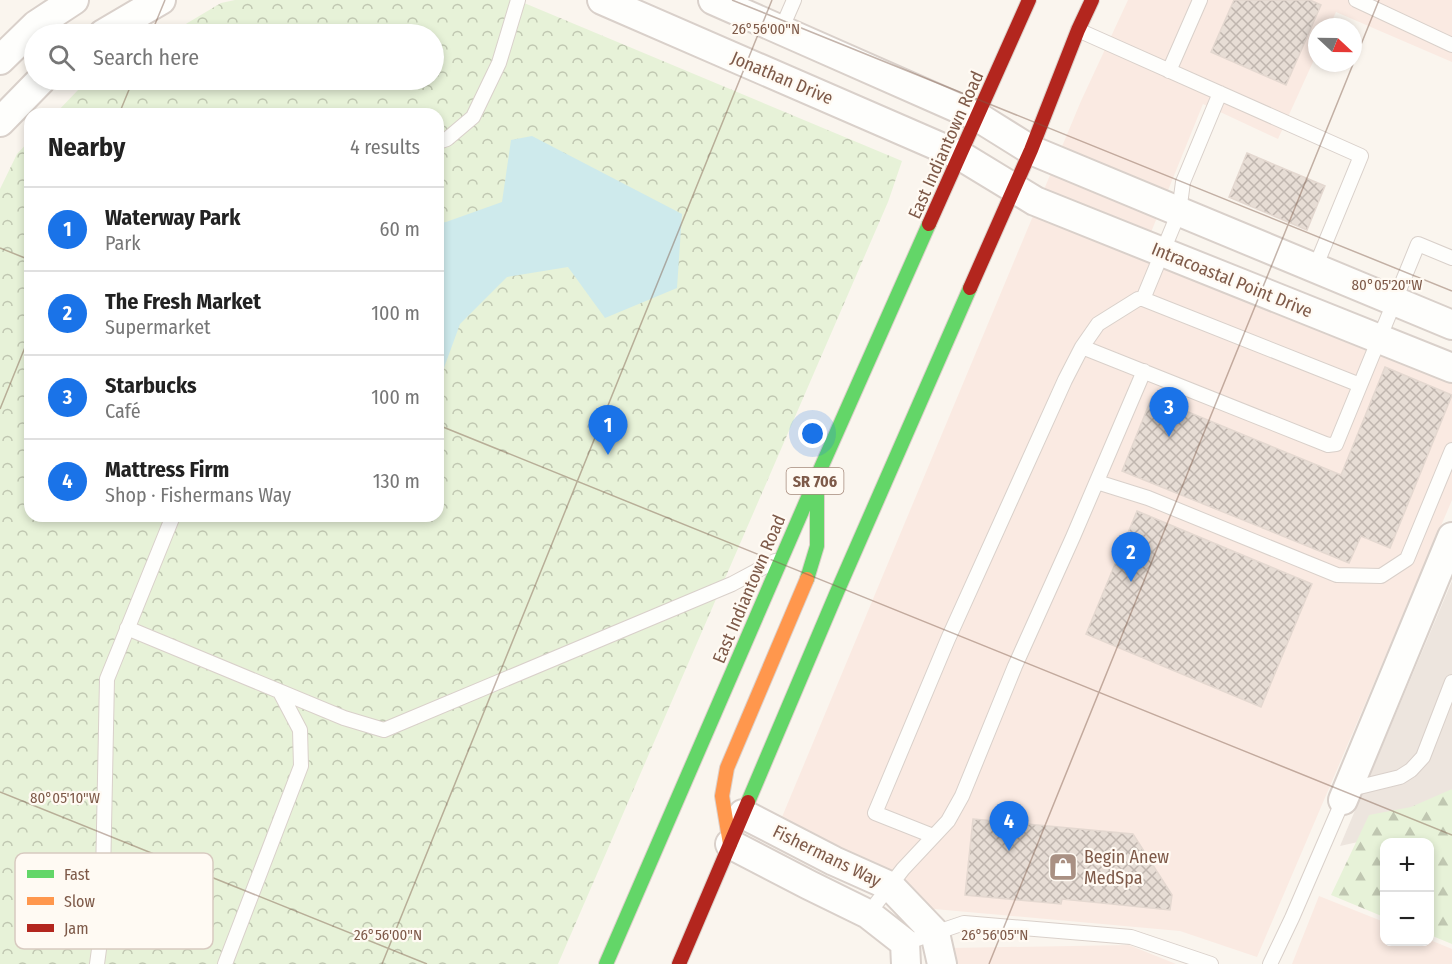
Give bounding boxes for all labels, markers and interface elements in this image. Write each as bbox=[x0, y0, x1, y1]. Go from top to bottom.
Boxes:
north arrow bbox=[1308, 18, 1362, 72]
text: 26°56'00"N bbox=[732, 20, 800, 38]
search box bbox=[24, 24, 444, 90]
icon: search bbox=[45, 41, 78, 74]
text: Search here bbox=[93, 44, 199, 71]
street label: Jonathan Drive bbox=[728, 47, 836, 109]
street label: East Indiantown Road bbox=[904, 68, 988, 222]
text: Nearby bbox=[48, 132, 125, 163]
text: 4 results bbox=[350, 135, 420, 159]
text: Waterway Park bbox=[105, 204, 240, 231]
text: 1 bbox=[63, 217, 72, 241]
text: 60 m bbox=[380, 217, 420, 241]
text: Park bbox=[105, 231, 141, 255]
street label: Intracoastal Point Drive bbox=[1148, 238, 1316, 322]
text: 80°05'20"W bbox=[1352, 276, 1422, 294]
text: The Fresh Market bbox=[105, 288, 261, 315]
text: 2 bbox=[63, 301, 72, 325]
text: 100 m bbox=[371, 301, 420, 325]
text: Supermarket bbox=[105, 315, 211, 339]
text: Starbucks bbox=[105, 372, 197, 399]
text: 3 bbox=[63, 385, 72, 409]
text: 100 m bbox=[371, 385, 420, 409]
pin: 3 bbox=[1150, 388, 1188, 437]
text: Café bbox=[105, 399, 141, 423]
pin: 1 bbox=[588, 406, 628, 455]
your location bbox=[798, 419, 827, 448]
text: Mattress Firm bbox=[105, 456, 229, 483]
road number: SR 706 bbox=[786, 468, 844, 494]
text: 4 bbox=[62, 469, 73, 493]
text: 130 m bbox=[373, 469, 420, 493]
text: Shop · Fishermans Way bbox=[105, 483, 291, 507]
street label: East Indiantown Road bbox=[708, 511, 790, 667]
pin: 2 bbox=[1112, 532, 1150, 582]
text: 80°05'10"W bbox=[30, 789, 100, 807]
pin: 4 bbox=[990, 802, 1028, 851]
street label: Fishermans Way bbox=[769, 820, 885, 892]
map controls bbox=[1380, 838, 1434, 946]
button: + bbox=[1380, 838, 1434, 892]
place label: Begin Anew MedSpa bbox=[1084, 846, 1169, 889]
shop icon: Begin Anew MedSpa bbox=[1047, 851, 1079, 883]
legend bbox=[15, 853, 213, 949]
text: Fast bbox=[64, 865, 91, 884]
text: Slow bbox=[64, 892, 95, 911]
button: − bbox=[1380, 892, 1434, 946]
text: Jam bbox=[64, 919, 89, 938]
text: 26°56'00"N bbox=[354, 926, 422, 944]
text: 26°56'05"N bbox=[962, 926, 1028, 944]

